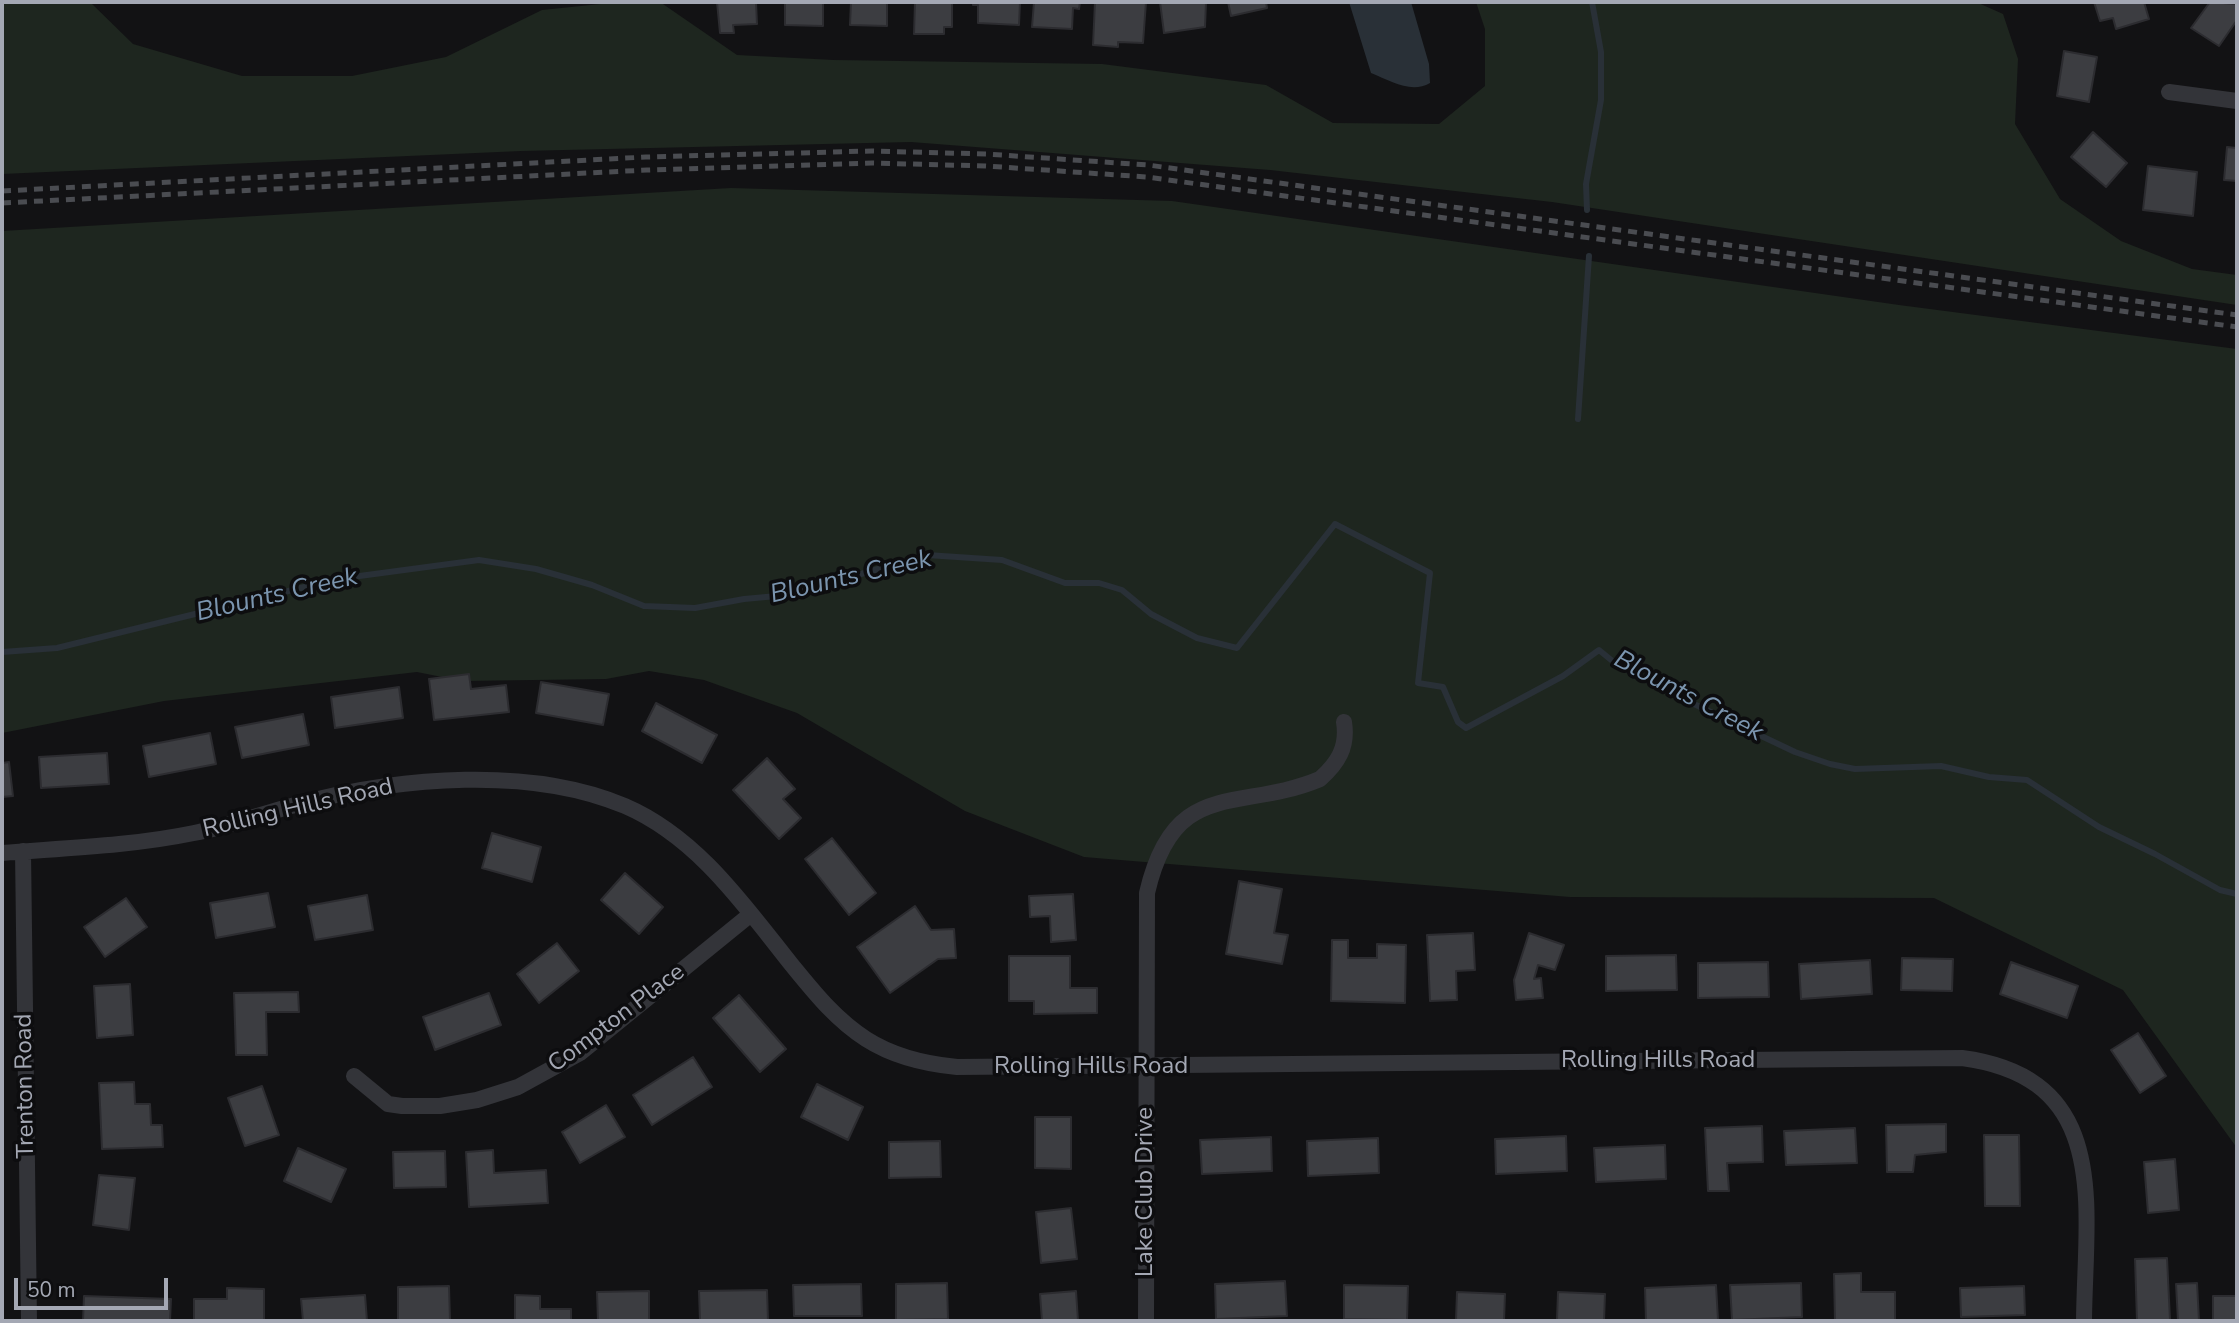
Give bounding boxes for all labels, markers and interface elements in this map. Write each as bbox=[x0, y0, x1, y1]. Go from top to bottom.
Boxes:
water label: Blounts Creek bbox=[767, 544, 935, 612]
water label: Blounts Creek bbox=[193, 562, 361, 630]
water label: Blounts Creek bbox=[1608, 645, 1768, 749]
street label: Rolling Hills Road bbox=[200, 773, 396, 845]
street label: Compton Place bbox=[543, 958, 691, 1080]
street label: Trenton Road bbox=[10, 1013, 42, 1159]
street label: Rolling Hills Road bbox=[1561, 1047, 1755, 1075]
street label: Rolling Hills Road bbox=[994, 1053, 1188, 1081]
street label: Lake Club Drive bbox=[1132, 1107, 1160, 1277]
scale bar bbox=[18, 1264, 172, 1308]
text: 50 m bbox=[27, 1276, 76, 1304]

